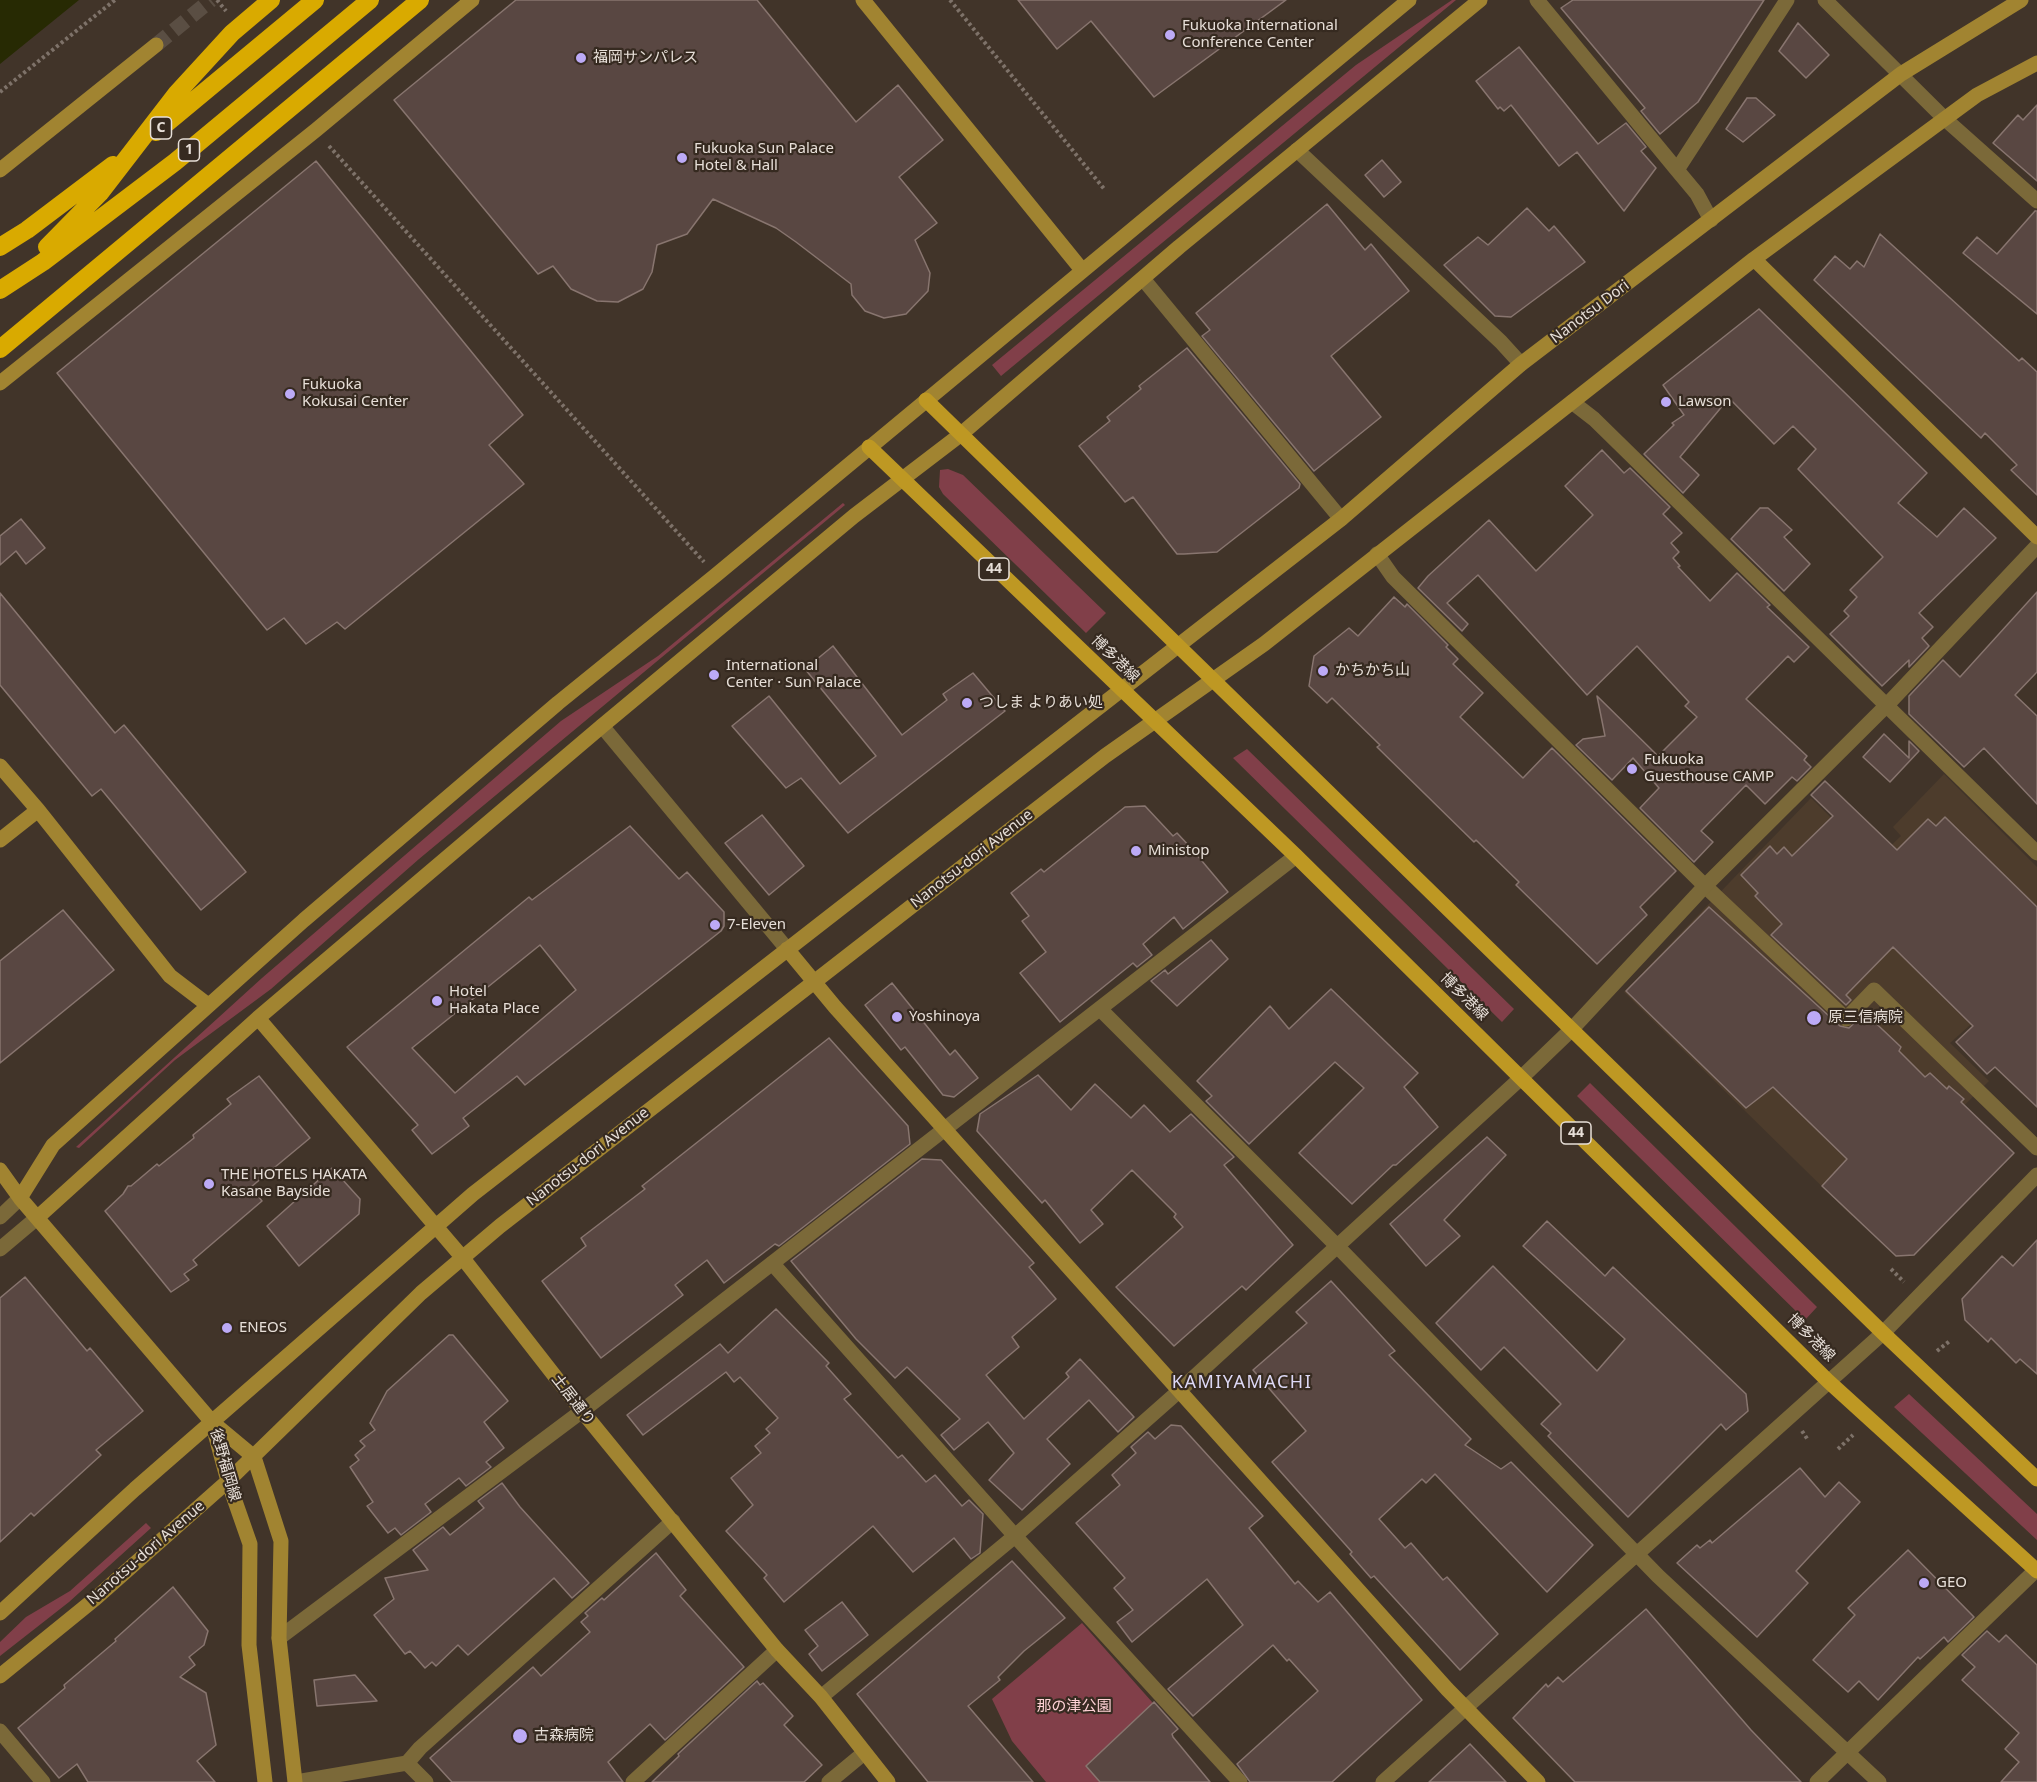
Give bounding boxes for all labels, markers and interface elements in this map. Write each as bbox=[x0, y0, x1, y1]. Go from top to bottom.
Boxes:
place label: Fukuoka International Conference Center bbox=[1182, 17, 1338, 52]
marker: Fukuoka International Conference Center bbox=[1163, 28, 1177, 42]
place label: 福岡サンパレス bbox=[593, 49, 698, 67]
marker: 福岡サンパレス bbox=[574, 51, 588, 65]
road number: C bbox=[150, 117, 172, 139]
road number: 1 bbox=[178, 139, 200, 161]
place label: Fukuoka Sun Palace Hotel & Hall bbox=[694, 140, 834, 175]
marker: Fukuoka Sun Palace Hotel & Hall bbox=[675, 151, 689, 165]
street label: Nanotsu Dori bbox=[1547, 277, 1633, 347]
place label: Fukuoka Kokusai Center bbox=[302, 376, 408, 411]
marker: Fukuoka Kokusai Center bbox=[283, 387, 297, 401]
place label: Lawson bbox=[1678, 393, 1732, 411]
marker: Lawson bbox=[1659, 395, 1673, 409]
road number: 44 bbox=[979, 558, 1009, 580]
street label: 博多港線 bbox=[1087, 632, 1143, 686]
place label: International Center · Sun Palace bbox=[726, 657, 861, 692]
place label: かちかち山 bbox=[1335, 662, 1410, 680]
marker: かちかち山 bbox=[1316, 664, 1330, 678]
marker: International Center · Sun Palace bbox=[707, 668, 721, 682]
place label: つしま よりあい処 bbox=[979, 694, 1103, 712]
marker: つしま よりあい処 bbox=[960, 696, 974, 710]
place label: Fukuoka Guesthouse CAMP bbox=[1644, 751, 1774, 786]
marker: Fukuoka Guesthouse CAMP bbox=[1625, 762, 1639, 776]
street label: Nanotsu-dori Avenue bbox=[907, 806, 1037, 912]
place label: Ministop bbox=[1148, 842, 1210, 860]
marker: Ministop bbox=[1129, 844, 1143, 858]
place label: 7-Eleven bbox=[727, 916, 786, 934]
marker: 7-Eleven bbox=[708, 918, 722, 932]
street label: 博多港線 bbox=[1436, 969, 1492, 1025]
place label: Hotel Hakata Place bbox=[449, 983, 540, 1018]
marker: Hotel Hakata Place bbox=[430, 994, 444, 1008]
place label: Yoshinoya bbox=[909, 1008, 980, 1026]
marker: 原三信病院 bbox=[1805, 1009, 1823, 1027]
place label: 原三信病院 bbox=[1828, 1009, 1903, 1027]
marker: Yoshinoya bbox=[890, 1010, 904, 1024]
street label: Nanotsu-dori Avenue bbox=[523, 1104, 653, 1210]
road number: 44 bbox=[1561, 1122, 1591, 1144]
place label: THE HOTELS HAKATA Kasane Bayside bbox=[221, 1166, 367, 1201]
marker: THE HOTELS HAKATA Kasane Bayside bbox=[202, 1177, 216, 1191]
street label: 博多港線 bbox=[1783, 1310, 1839, 1366]
place label: ENEOS bbox=[239, 1319, 287, 1337]
marker: ENEOS bbox=[220, 1321, 234, 1335]
street label: 土居通り bbox=[547, 1371, 599, 1429]
district label: KAMIYAMACHI bbox=[1172, 1372, 1312, 1394]
street label: 後野福岡線 bbox=[206, 1426, 244, 1504]
street label: Nanotsu-dori Avenue bbox=[84, 1497, 208, 1609]
place label: GEO bbox=[1936, 1574, 1967, 1592]
marker: GEO bbox=[1917, 1576, 1931, 1590]
park label: 那の津公園 bbox=[1037, 1698, 1111, 1716]
marker: 古森病院 bbox=[511, 1727, 529, 1745]
place label: 古森病院 bbox=[534, 1727, 594, 1745]

